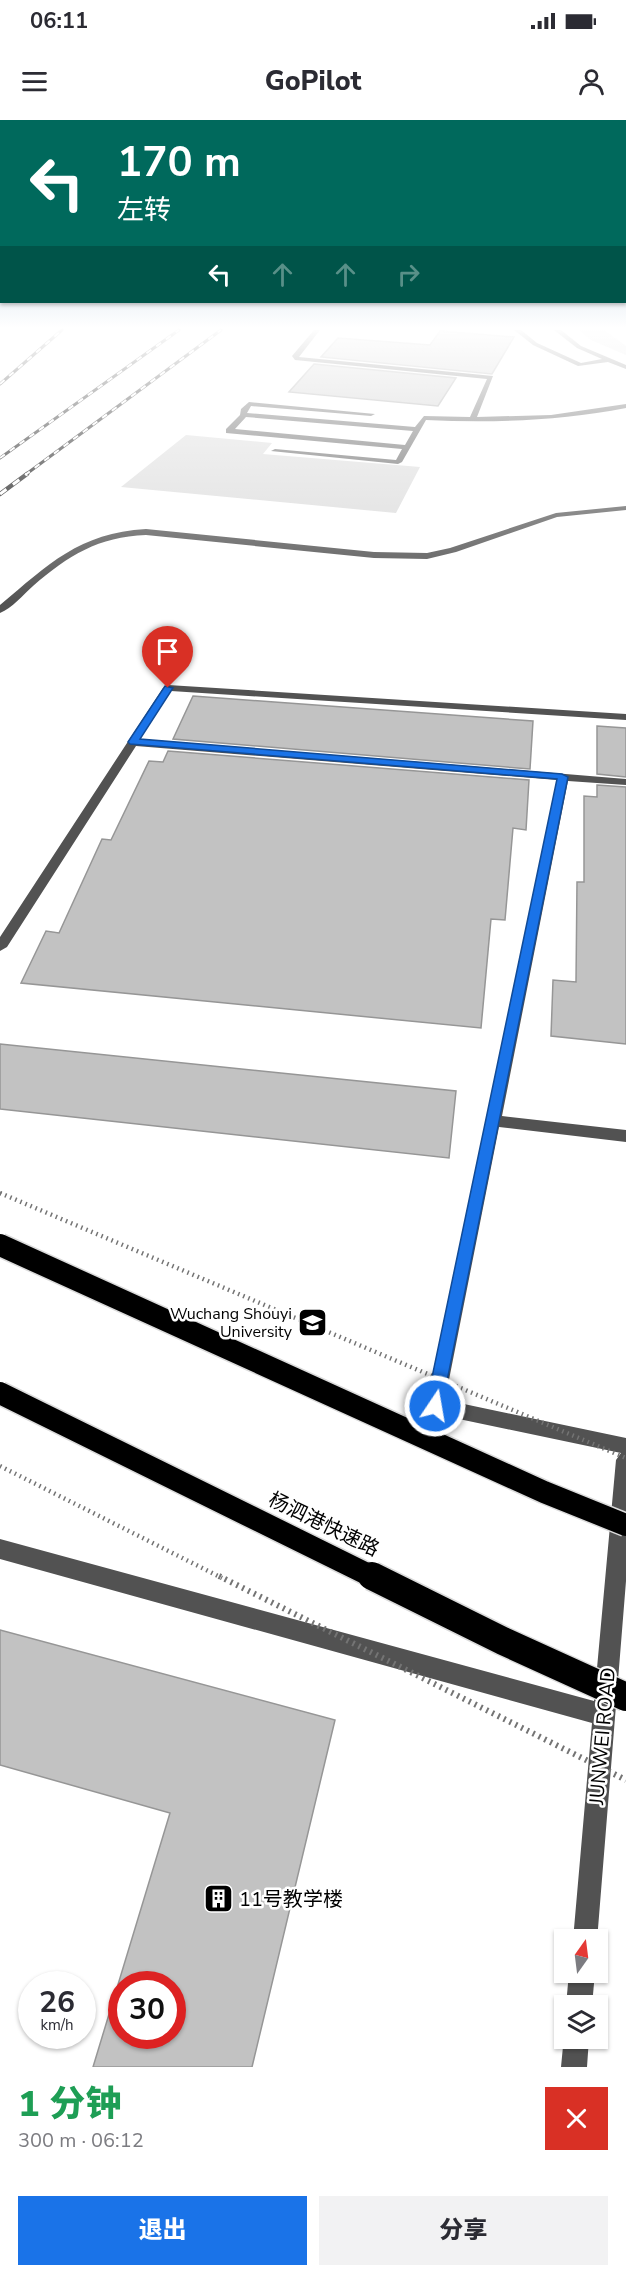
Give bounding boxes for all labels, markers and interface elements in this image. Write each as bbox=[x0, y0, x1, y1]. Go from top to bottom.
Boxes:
text: 06:11 bbox=[30, 6, 88, 36]
text: GoPilot bbox=[265, 63, 361, 100]
icon: menu bbox=[18, 65, 51, 98]
icon: person bbox=[575, 65, 608, 98]
text: 170 m bbox=[117, 134, 241, 191]
icon: left bbox=[18, 144, 96, 222]
text: 左转 bbox=[117, 192, 171, 229]
icon: left bbox=[203, 258, 236, 291]
icon: ahead bbox=[266, 258, 299, 291]
icon: ahead bbox=[329, 258, 362, 291]
icon: right bbox=[392, 258, 425, 291]
pin bbox=[142, 626, 193, 688]
icon: arrive bbox=[151, 635, 184, 668]
place label: Wuchang Shouyi University bbox=[170, 1303, 293, 1343]
school or university icon: Wuchang Shouyi University bbox=[297, 1306, 329, 1338]
position arrow bbox=[403, 1374, 467, 1438]
street label: 杨泗港快速路 bbox=[264, 1486, 384, 1563]
street label: JUNWEI ROAD bbox=[583, 1666, 622, 1807]
building icon: 11号教学楼 bbox=[202, 1883, 234, 1915]
place label: 11号教学楼 bbox=[239, 1886, 343, 1913]
north arrow bbox=[554, 1929, 608, 1983]
map controls bbox=[554, 1929, 608, 2049]
speed limit sign: 30 bbox=[108, 1971, 186, 2049]
text: 26 bbox=[39, 1982, 75, 2023]
button: layers bbox=[554, 1995, 608, 2049]
text: km/h bbox=[40, 2015, 74, 2035]
text: 1 分钟 bbox=[18, 2080, 122, 2129]
button: close bbox=[545, 2087, 608, 2150]
text: 300 m · 06:12 bbox=[18, 2127, 144, 2154]
button: 退出 bbox=[18, 2196, 307, 2265]
button: 分享 bbox=[319, 2196, 608, 2265]

